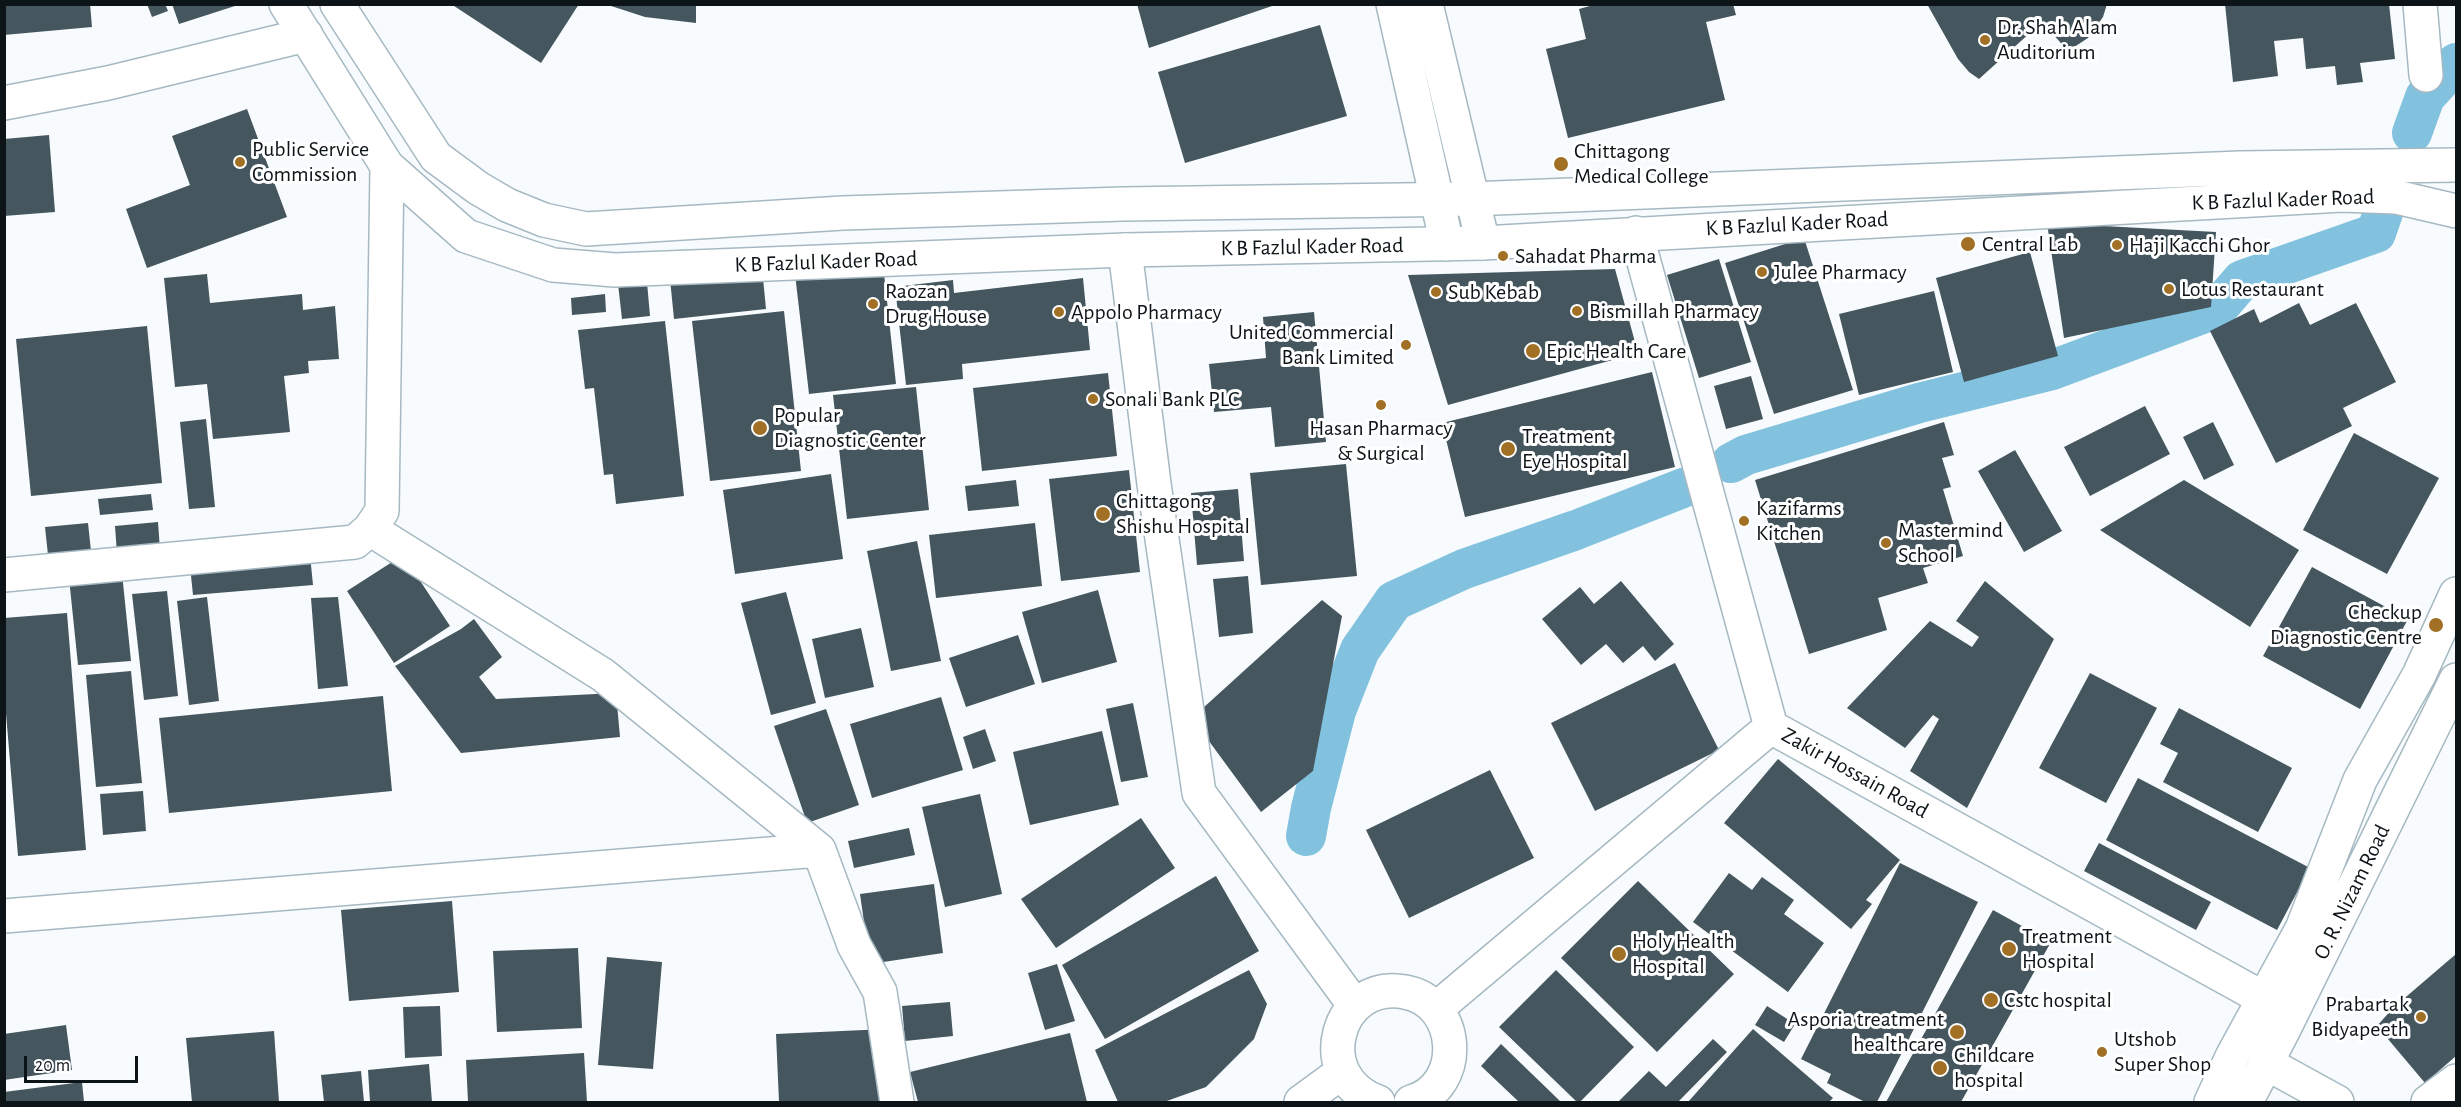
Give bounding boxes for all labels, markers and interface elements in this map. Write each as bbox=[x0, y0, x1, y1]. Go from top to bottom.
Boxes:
place label: Dr. Shah Alam Auditorium bbox=[1997, 14, 2118, 66]
marker: Dr. Shah Alam Auditorium bbox=[1978, 33, 1992, 47]
place label: Public Service Commission bbox=[252, 136, 369, 188]
place label: Chittagong Medical College bbox=[1574, 138, 1709, 190]
marker: Public Service Commission bbox=[233, 155, 247, 169]
marker: Chittagong Medical College bbox=[1552, 155, 1570, 173]
street label: K B Fazlul Kader Road bbox=[2191, 184, 2375, 216]
street label: K B Fazlul Kader Road bbox=[1705, 206, 1889, 242]
place label: Central Lab bbox=[1982, 231, 2078, 257]
street label: K B Fazlul Kader Road bbox=[1220, 232, 1404, 262]
place label: Haji Kacchi Ghor bbox=[2129, 232, 2270, 258]
marker: Central Lab bbox=[1959, 235, 1977, 253]
marker: Haji Kacchi Ghor bbox=[2110, 238, 2124, 252]
place label: Sahadat Pharma bbox=[1515, 243, 1657, 269]
street label: K B Fazlul Kader Road bbox=[734, 246, 918, 278]
marker: Sahadat Pharma bbox=[1496, 249, 1510, 263]
place label: Julee Pharmacy bbox=[1774, 259, 1907, 285]
marker: Julee Pharmacy bbox=[1755, 265, 1769, 279]
place label: Lotus Restaurant bbox=[2181, 276, 2324, 302]
place label: Raozan Drug House bbox=[885, 278, 987, 330]
place label: Sub Kebab bbox=[1448, 279, 1539, 305]
marker: Lotus Restaurant bbox=[2162, 282, 2176, 296]
marker: Sub Kebab bbox=[1429, 285, 1443, 299]
marker: Raozan Drug House bbox=[866, 297, 880, 311]
place label: Bismillah Pharmacy bbox=[1589, 298, 1759, 324]
place label: Appolo Pharmacy bbox=[1071, 299, 1222, 325]
marker: Bismillah Pharmacy bbox=[1570, 304, 1584, 318]
marker: Appolo Pharmacy bbox=[1052, 305, 1066, 319]
place label: United Commercial Bank Limited bbox=[1229, 319, 1394, 370]
marker: United Commercial Bank Limited bbox=[1399, 338, 1413, 352]
place label: Epic Health Care bbox=[1546, 338, 1686, 364]
marker: Epic Health Care bbox=[1524, 342, 1542, 360]
place label: Sonali Bank PLC bbox=[1105, 386, 1239, 412]
marker: Sonali Bank PLC bbox=[1086, 392, 1100, 406]
marker: Hasan Pharmacy & Surgical bbox=[1374, 398, 1388, 412]
place label: Popular Diagnostic Center bbox=[774, 402, 926, 454]
place label: Hasan Pharmacy & Surgical bbox=[1309, 415, 1453, 466]
marker: Popular Diagnostic Center bbox=[751, 419, 769, 437]
place label: Treatment Eye Hospital bbox=[1522, 423, 1627, 475]
marker: Treatment Eye Hospital bbox=[1499, 440, 1517, 458]
place label: Chittagong Shishu Hospital bbox=[1116, 488, 1250, 540]
place label: Kazifarms Kitchen bbox=[1756, 495, 1842, 546]
marker: Chittagong Shishu Hospital bbox=[1094, 505, 1112, 523]
marker: Kazifarms Kitchen bbox=[1737, 514, 1751, 528]
place label: Mastermind School bbox=[1898, 517, 2003, 568]
marker: Mastermind School bbox=[1879, 536, 1893, 550]
place label: Checkup Diagnostic Centre bbox=[2270, 599, 2422, 650]
marker: Checkup Diagnostic Centre bbox=[2427, 616, 2445, 634]
street label: Zakir Hossain Road bbox=[1777, 722, 1933, 824]
street label: O. R. Nizam Road bbox=[2308, 820, 2396, 964]
place label: Treatment Hospital bbox=[2022, 923, 2112, 974]
place label: Holy Health Hospital bbox=[1632, 928, 1735, 980]
marker: Treatment Hospital bbox=[2000, 940, 2018, 958]
marker: Holy Health Hospital bbox=[1610, 945, 1628, 963]
place label: Cstc hospital bbox=[2004, 987, 2112, 1013]
marker: Cstc hospital bbox=[1982, 991, 2000, 1009]
place label: Prabartak Bidyapeeth bbox=[2311, 991, 2409, 1042]
place label: Asporia treatment healthcare bbox=[1788, 1006, 1944, 1058]
marker: Prabartak Bidyapeeth bbox=[2414, 1010, 2428, 1024]
marker: Asporia treatment healthcare bbox=[1948, 1023, 1966, 1041]
place label: Utshob Super Shop bbox=[2114, 1026, 2211, 1078]
place label: Childcare hospital bbox=[1954, 1042, 2034, 1094]
scale bar bbox=[27, 1044, 141, 1082]
marker: Utshob Super Shop bbox=[2095, 1045, 2109, 1059]
text: 20 m bbox=[35, 1057, 70, 1075]
marker: Childcare hospital bbox=[1931, 1059, 1949, 1077]

